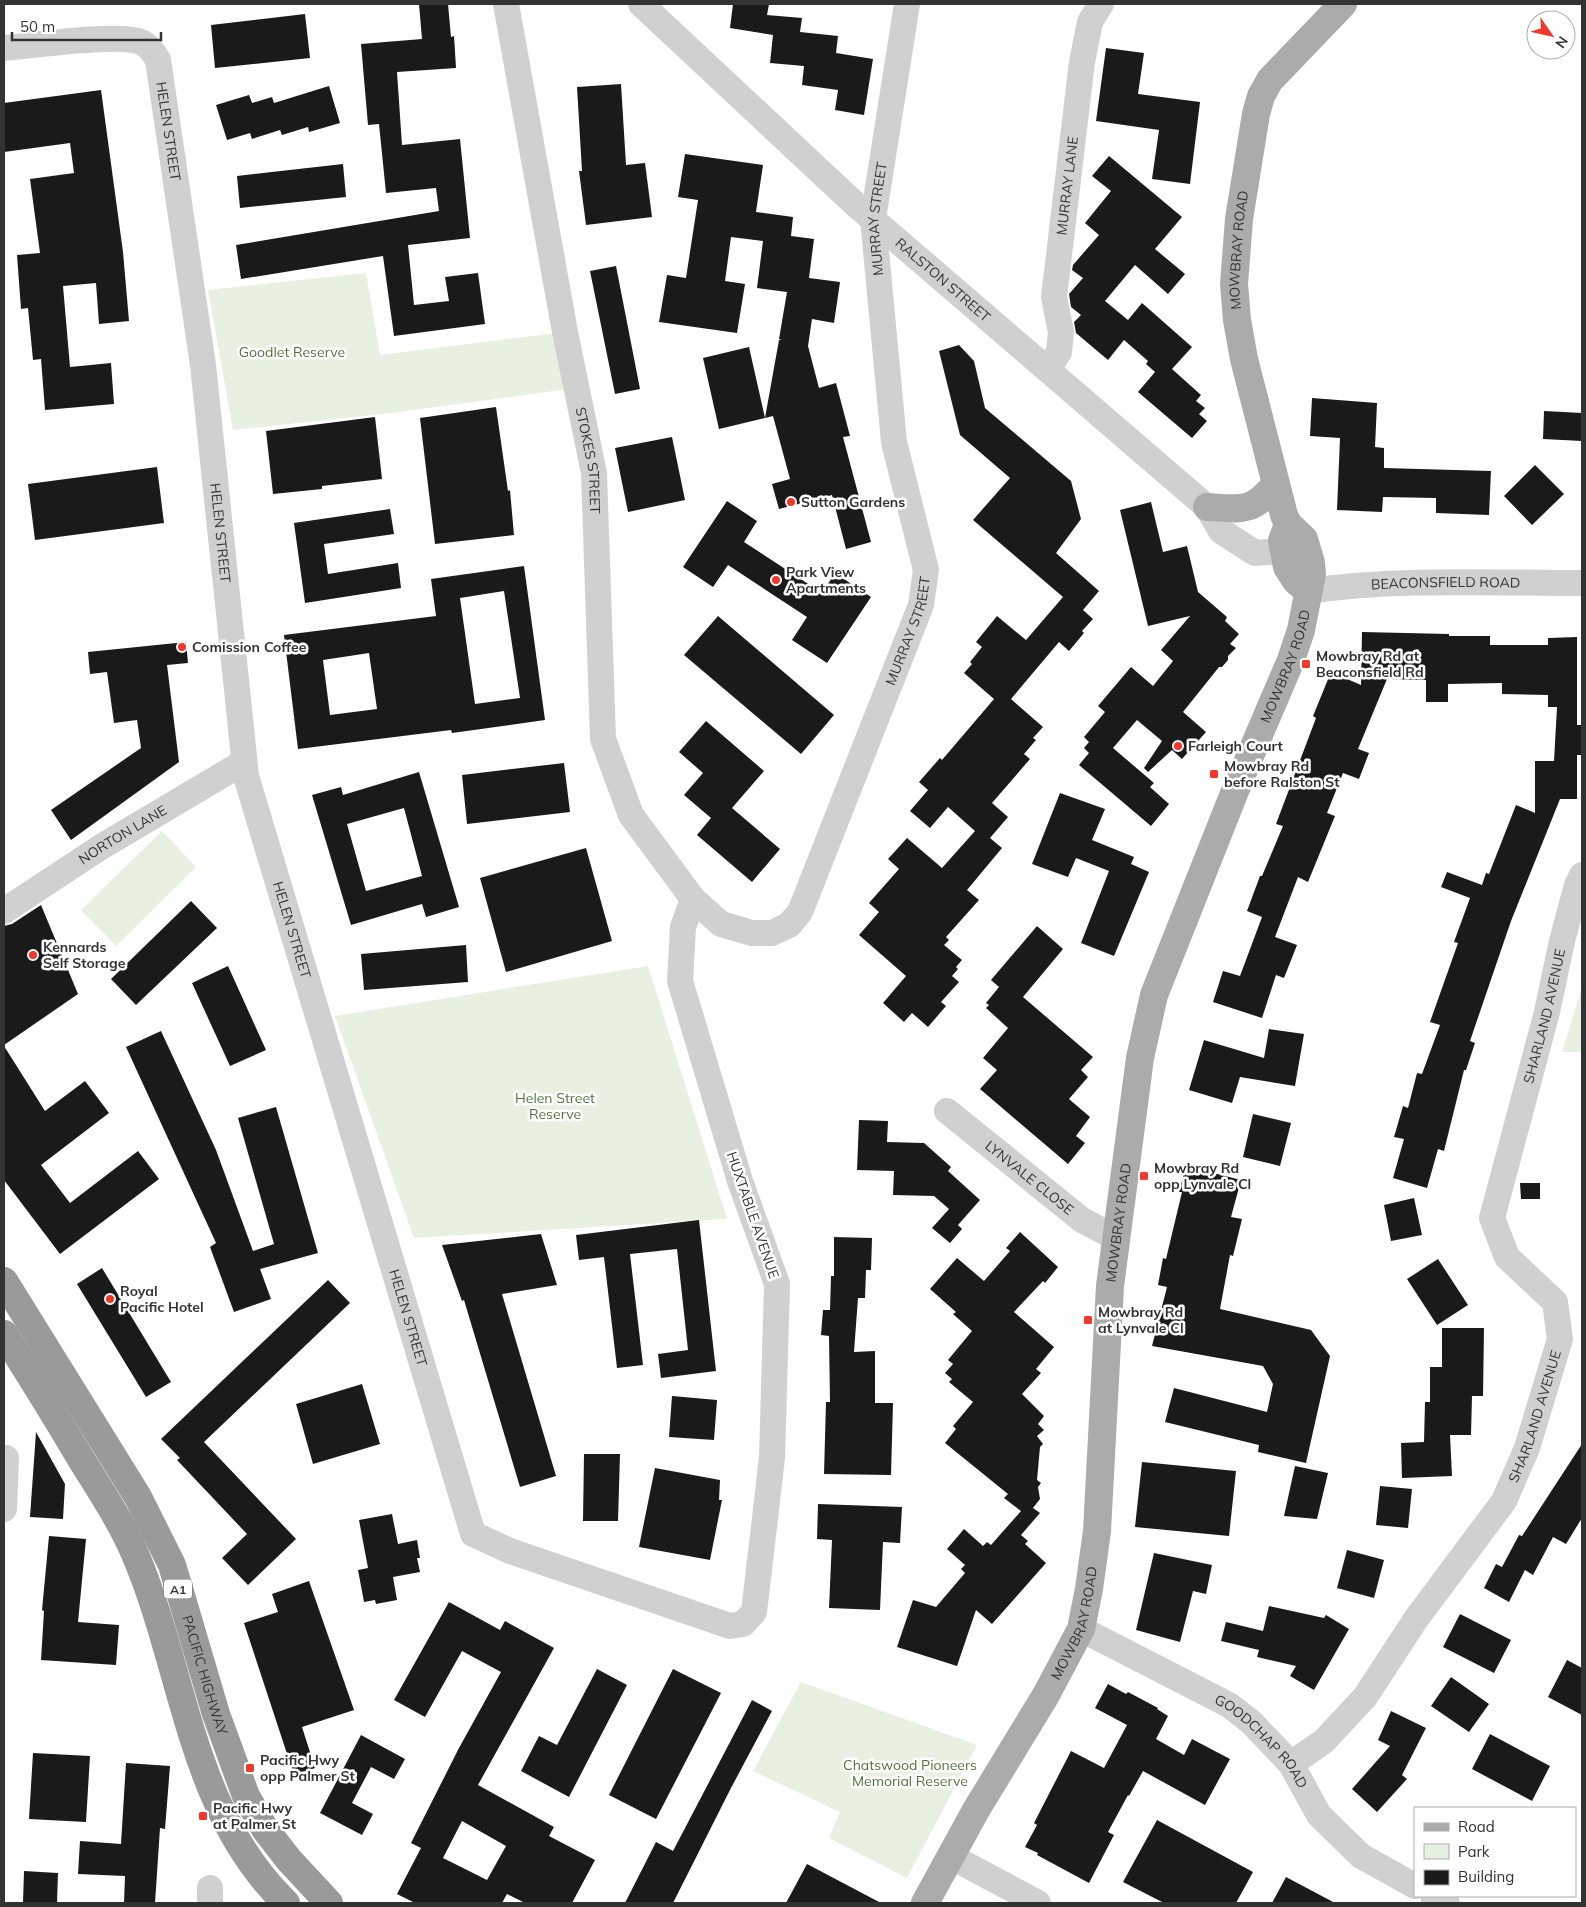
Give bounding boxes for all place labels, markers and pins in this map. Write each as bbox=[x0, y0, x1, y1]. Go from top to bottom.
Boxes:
place label: Sutton Gardens bbox=[801, 493, 905, 511]
marker: Sutton Gardens bbox=[785, 496, 797, 508]
place label: Park View Apartments bbox=[786, 563, 866, 597]
marker: Park View Apartments bbox=[770, 574, 782, 586]
place label: Comission Coffee bbox=[192, 638, 307, 656]
marker: Comission Coffee bbox=[176, 641, 188, 653]
place label: Mowbray Rd at Beaconsfield Rd bbox=[1316, 647, 1424, 681]
marker: Mowbray Rd at Beaconsfield Rd bbox=[1300, 658, 1312, 670]
place label: Farleigh Court bbox=[1188, 737, 1284, 755]
marker: Farleigh Court bbox=[1172, 740, 1184, 752]
place label: Mowbray Rd before Ralston St bbox=[1224, 757, 1340, 791]
marker: Mowbray Rd before Ralston St bbox=[1208, 768, 1220, 780]
place label: Kennards Self Storage bbox=[43, 938, 126, 972]
marker: Kennards Self Storage bbox=[27, 949, 39, 961]
place label: Mowbray Rd opp Lynvale Cl bbox=[1154, 1159, 1251, 1193]
marker: Mowbray Rd opp Lynvale Cl bbox=[1138, 1170, 1150, 1182]
place label: Royal Pacific Hotel bbox=[120, 1282, 204, 1316]
marker: Royal Pacific Hotel bbox=[104, 1293, 116, 1305]
place label: Mowbray Rd at Lynvale Cl bbox=[1098, 1303, 1184, 1337]
marker: Mowbray Rd at Lynvale Cl bbox=[1082, 1314, 1094, 1326]
place label: Pacific Hwy opp Palmer St bbox=[260, 1751, 355, 1785]
marker: Pacific Hwy opp Palmer St bbox=[244, 1762, 256, 1774]
place label: Pacific Hwy at Palmer St bbox=[213, 1799, 297, 1833]
marker: Pacific Hwy at Palmer St bbox=[197, 1810, 209, 1822]

